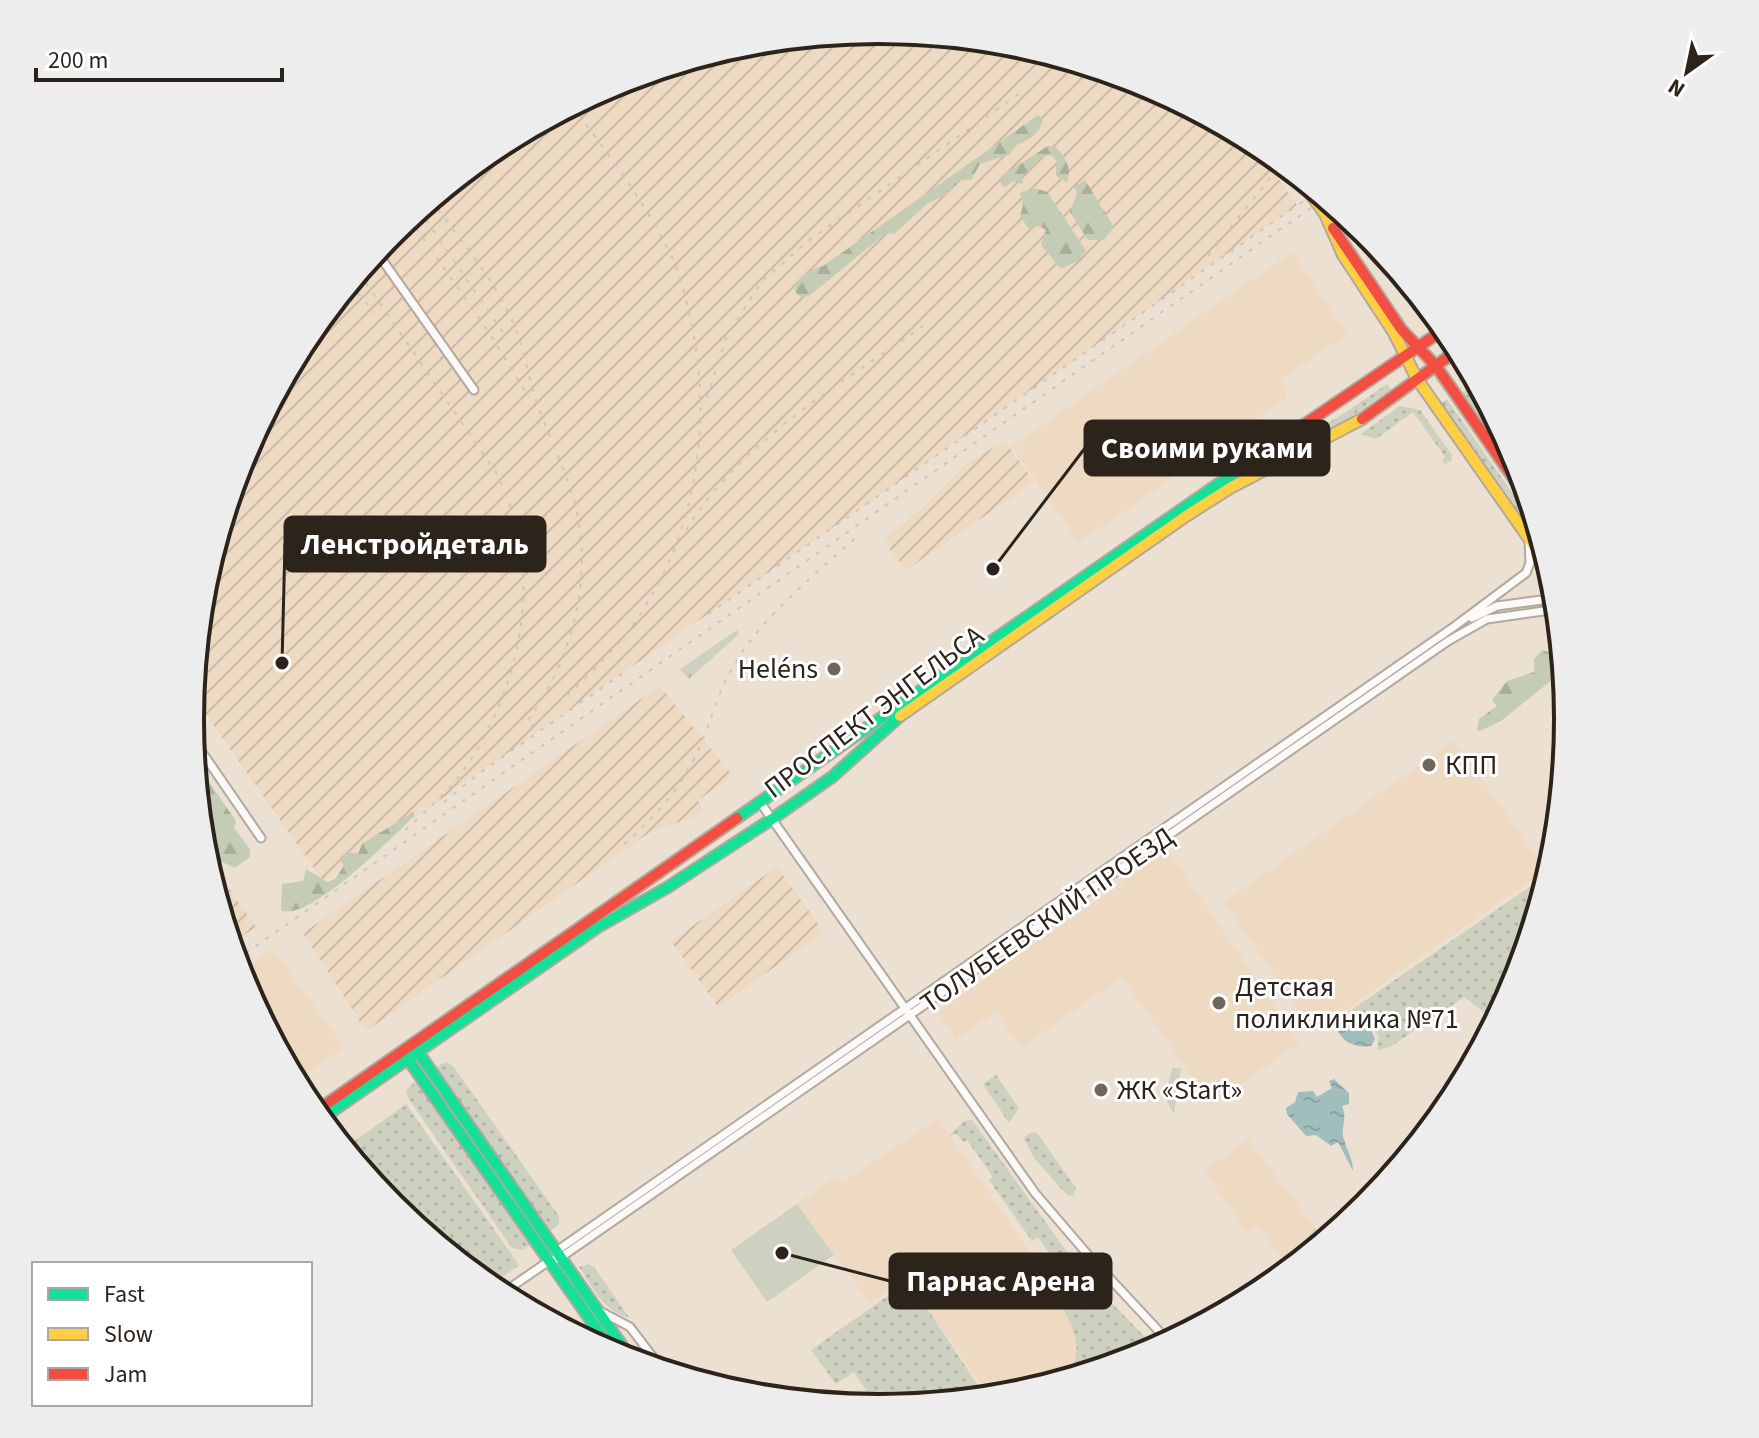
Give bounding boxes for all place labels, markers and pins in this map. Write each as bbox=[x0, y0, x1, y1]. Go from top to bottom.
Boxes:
callout: Своими руками bbox=[1085, 421, 1329, 475]
callout: Ленстройдеталь bbox=[285, 517, 545, 571]
place label: Heléns bbox=[738, 649, 818, 689]
marker: Heléns bbox=[825, 660, 843, 678]
place label: КПП bbox=[1445, 745, 1497, 785]
marker: КПП bbox=[1420, 756, 1438, 774]
place label: Детская поликлиника №71 bbox=[1235, 967, 1459, 1039]
marker: Детская поликлиника №71 bbox=[1210, 994, 1228, 1012]
place label: ЖК «Start» bbox=[1117, 1070, 1242, 1110]
marker: ЖК «Start» bbox=[1092, 1081, 1110, 1099]
callout: Парнас Арена bbox=[890, 1254, 1111, 1308]

